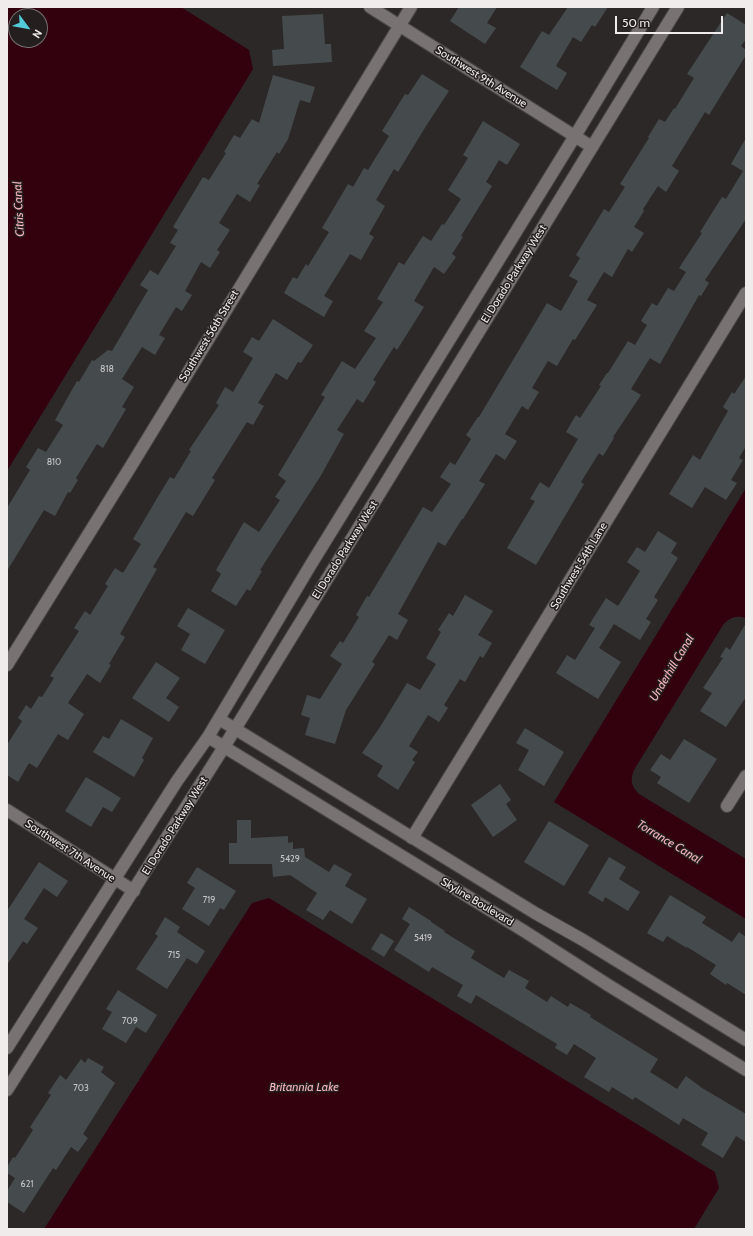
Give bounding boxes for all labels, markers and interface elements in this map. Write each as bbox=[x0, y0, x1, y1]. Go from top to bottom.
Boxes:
north arrow bbox=[8, 8, 48, 48]
scale bar bbox=[617, 8, 725, 34]
text: 50 m bbox=[622, 15, 650, 30]
text: N bbox=[29, 27, 45, 41]
street label: Southwest 9th Avenue bbox=[433, 43, 529, 111]
water label: Citris Canal bbox=[10, 181, 28, 237]
street label: El Dorado Parkway West bbox=[478, 223, 550, 325]
street label: Southwest 56th Street bbox=[176, 288, 242, 384]
house number: 818 bbox=[100, 364, 114, 374]
house number: 810 bbox=[47, 457, 61, 467]
street label: El Dorado Parkway West bbox=[309, 499, 381, 601]
street label: Southwest 54th Lane bbox=[548, 520, 610, 612]
water label: Underhill Canal bbox=[647, 632, 697, 704]
street label: El Dorado Parkway West bbox=[139, 775, 211, 877]
street label: Southwest 7th Avenue bbox=[23, 817, 117, 885]
water label: Torrance Canal bbox=[634, 817, 704, 867]
house number: 5429 bbox=[280, 854, 300, 864]
street label: Skyline Boulevard bbox=[438, 875, 516, 929]
house number: 719 bbox=[203, 895, 215, 905]
house number: 5419 bbox=[414, 933, 432, 943]
house number: 715 bbox=[168, 950, 180, 960]
house number: 709 bbox=[122, 1016, 138, 1026]
water label: Britannia Lake bbox=[269, 1080, 339, 1094]
house number: 703 bbox=[73, 1083, 89, 1093]
house number: 621 bbox=[21, 1179, 33, 1189]

